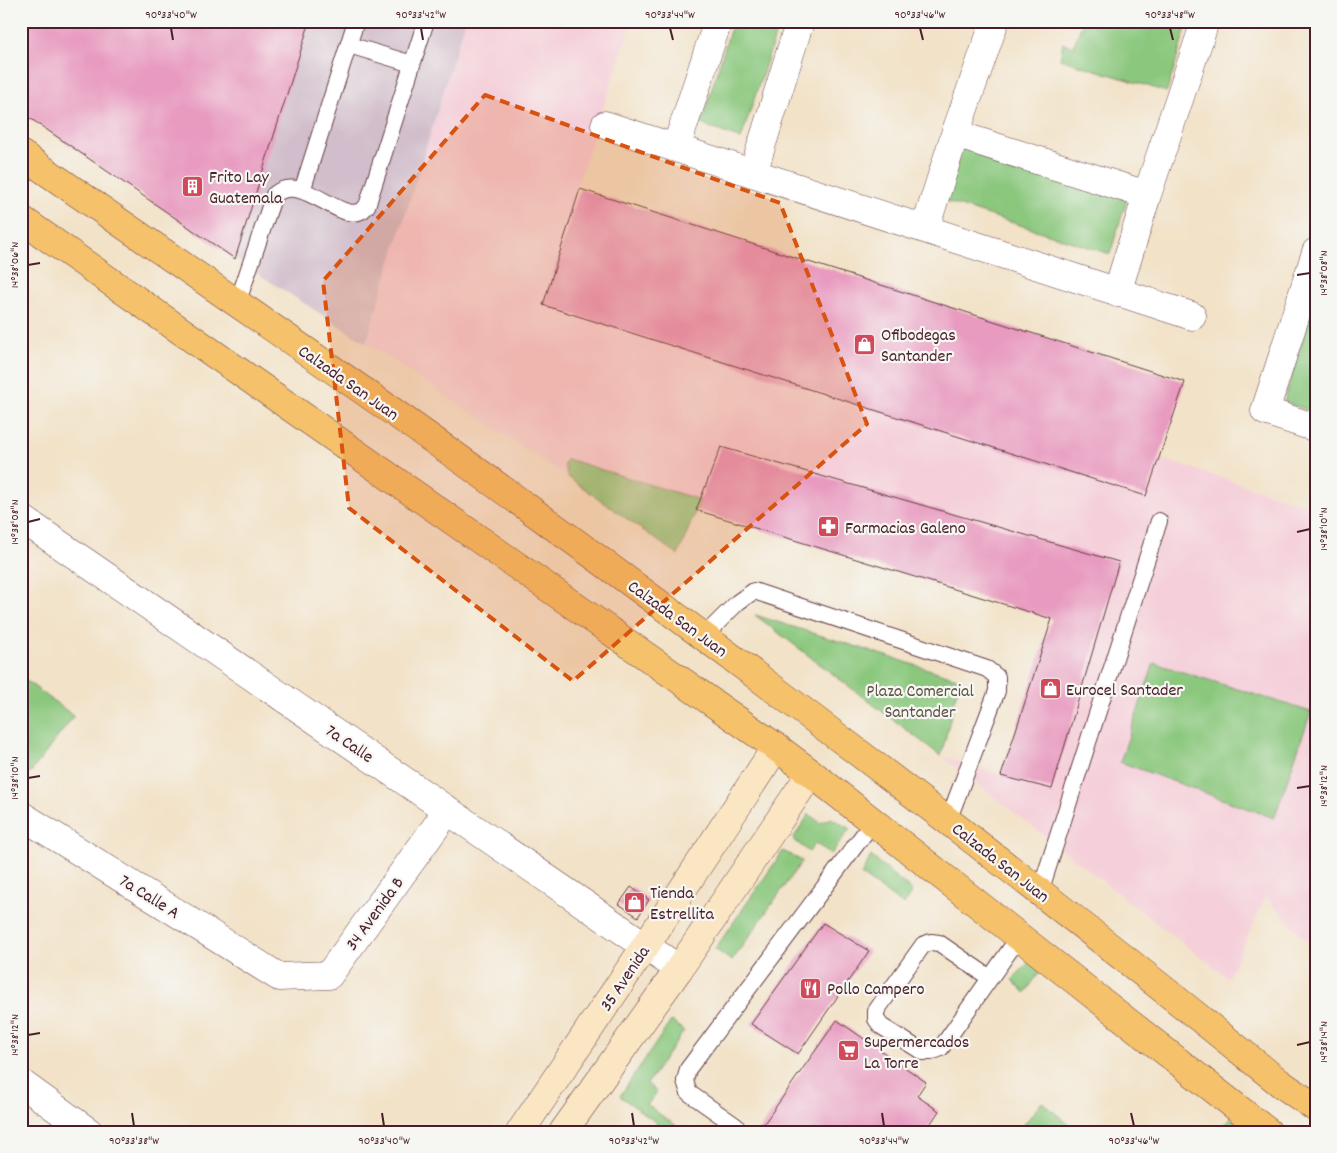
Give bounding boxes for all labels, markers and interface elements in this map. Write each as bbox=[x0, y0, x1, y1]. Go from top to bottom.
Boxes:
text: 90°33'40"W bbox=[145, 7, 197, 24]
text: 90°33'42"W bbox=[396, 7, 446, 24]
text: 90°33'44"W bbox=[645, 7, 695, 24]
text: 90°33'46"W bbox=[895, 7, 946, 24]
text: 90°33'48"W bbox=[1145, 7, 1195, 24]
place label: Frito Lay Guatemala bbox=[209, 166, 283, 212]
building icon: Frito Lay Guatemala bbox=[181, 174, 205, 198]
text: 14°38'06"N bbox=[7, 242, 24, 288]
text: 14°38'08"N bbox=[1316, 250, 1333, 296]
place label: Ofibodegas Santander bbox=[881, 324, 956, 370]
shop icon: Ofibodegas Santander bbox=[853, 332, 877, 356]
street label: Calzada San Juan bbox=[292, 340, 403, 428]
text: 14°38'08"N bbox=[7, 499, 24, 545]
text: 14°38'10"N bbox=[1316, 507, 1333, 551]
pharmacy icon: Farmacias Galeno bbox=[817, 515, 841, 539]
place label: Farmacias Galeno bbox=[845, 517, 966, 542]
street label: Calzada San Juan bbox=[622, 575, 732, 665]
shop icon: Eurocel Santader bbox=[1038, 677, 1062, 701]
place label: Eurocel Santader bbox=[1066, 679, 1183, 704]
park label: Plaza Comercial Santander bbox=[866, 680, 974, 726]
street label: 7a Calle bbox=[320, 720, 378, 770]
text: 14°38'10"N bbox=[7, 756, 24, 800]
text: 14°38'12"N bbox=[1316, 765, 1333, 807]
street label: Calzada San Juan bbox=[945, 818, 1054, 910]
street label: 7a Calle A bbox=[114, 870, 184, 927]
street label: 34 Avenida B bbox=[341, 872, 411, 957]
place label: Tienda Estrellita bbox=[650, 882, 714, 928]
shop icon: Tienda Estrellita bbox=[622, 890, 646, 914]
street label: 35 Avenida bbox=[595, 941, 657, 1017]
restaurant icon: Pollo Campero bbox=[799, 976, 823, 1000]
place label: Pollo Campero bbox=[827, 978, 925, 1003]
text: 14°38'12"N bbox=[7, 1014, 24, 1056]
text: 14°38'14"N bbox=[1316, 1021, 1333, 1063]
place label: Supermercados La Torre bbox=[864, 1031, 969, 1077]
supermarket icon: Supermercados La Torre bbox=[836, 1039, 860, 1063]
text: 90°33'38"W bbox=[109, 1133, 159, 1150]
text: 90°33'40"W bbox=[358, 1133, 410, 1150]
text: 90°33'42"W bbox=[609, 1133, 659, 1150]
text: 90°33'44"W bbox=[859, 1133, 909, 1150]
text: 90°33'46"W bbox=[1109, 1133, 1160, 1150]

